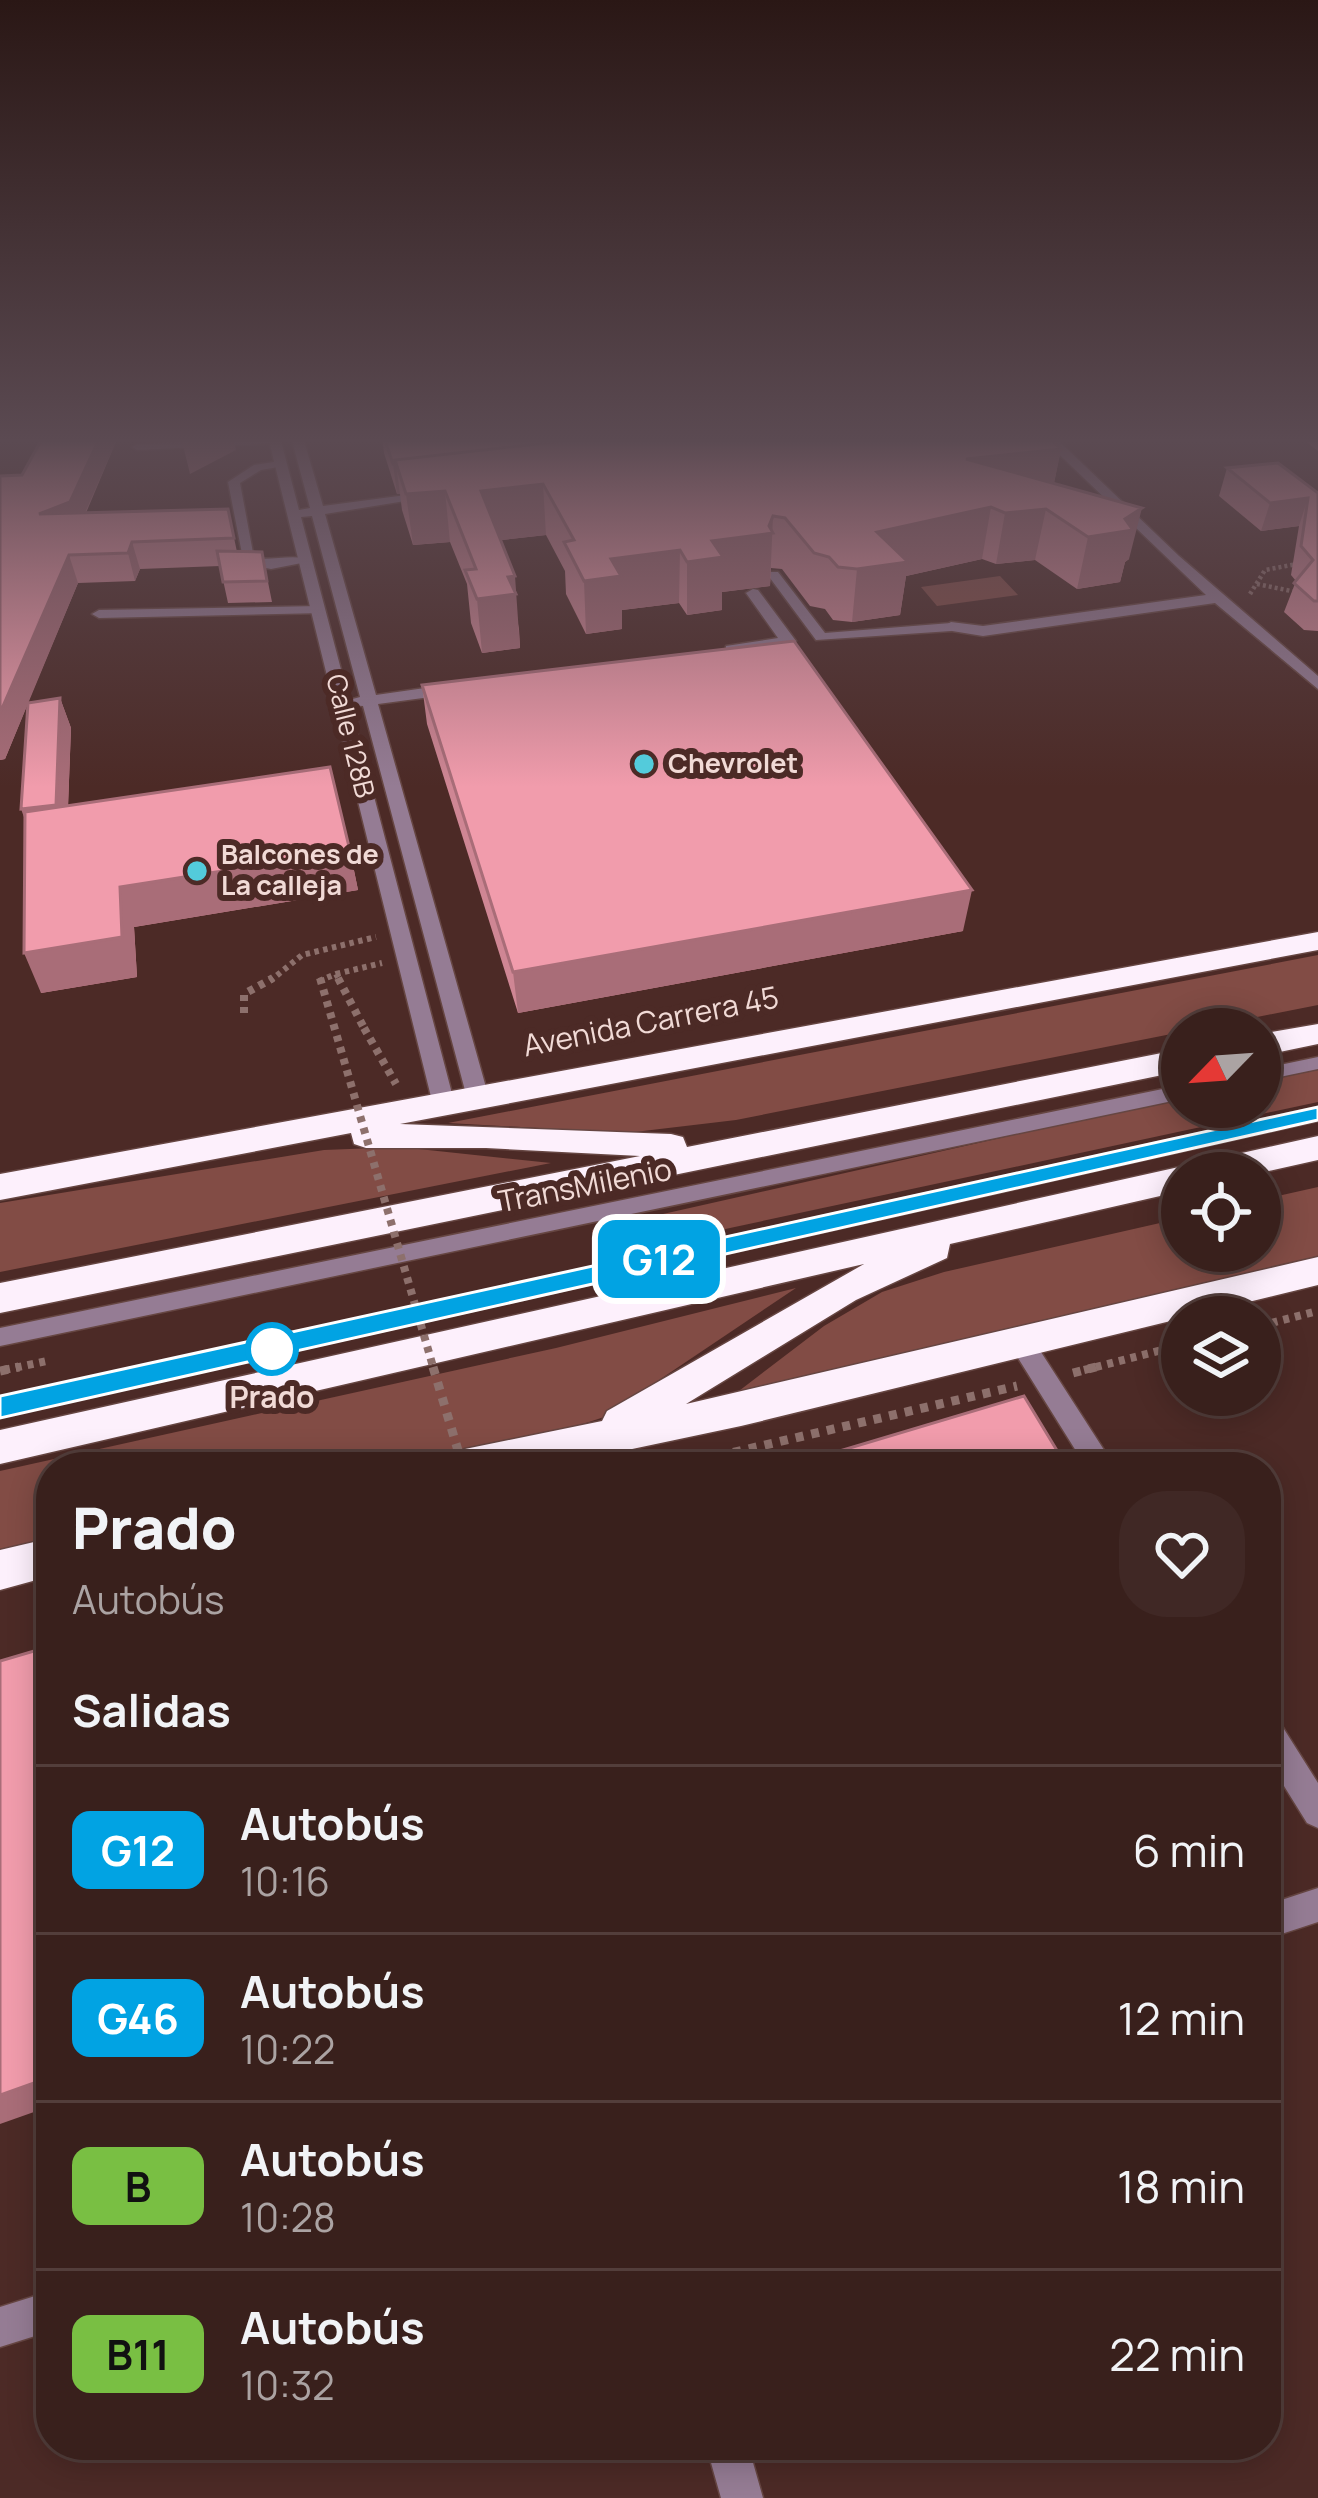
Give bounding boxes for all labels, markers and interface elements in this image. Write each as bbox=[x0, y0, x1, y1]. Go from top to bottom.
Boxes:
street label: Calle 128B bbox=[318, 670, 385, 801]
place label: Chevrolet bbox=[668, 744, 798, 781]
marker: Chevrolet bbox=[631, 751, 657, 777]
place label: Balcones de La calleja bbox=[221, 835, 379, 903]
marker: Balcones de La calleja bbox=[184, 858, 210, 884]
street label: Avenida Carrera 45 bbox=[519, 976, 782, 1065]
north arrow bbox=[1161, 1008, 1281, 1128]
map controls bbox=[1161, 1008, 1281, 1416]
street label: TransMilenio bbox=[495, 1148, 675, 1221]
button: locate bbox=[1161, 1152, 1281, 1272]
line badge: G12 bbox=[590, 1220, 728, 1298]
text: G12 bbox=[622, 1230, 696, 1288]
button: layers bbox=[1161, 1296, 1281, 1416]
marker: Prado bbox=[247, 1324, 297, 1374]
place label: Prado bbox=[229, 1376, 315, 1417]
text: Prado bbox=[72, 1488, 237, 1566]
button: heart bbox=[1119, 1491, 1245, 1617]
text: Autobús bbox=[72, 1572, 225, 1626]
text: Salidas bbox=[72, 1679, 231, 1741]
text: Autobús bbox=[240, 1792, 425, 1854]
text: 6 min bbox=[1133, 1819, 1245, 1881]
text: G12 bbox=[101, 1821, 175, 1879]
text: 10:16 bbox=[240, 1854, 330, 1908]
text: Autobús bbox=[240, 1960, 425, 2022]
text: 12 min bbox=[1117, 1987, 1245, 2049]
text: G46 bbox=[97, 1989, 179, 2047]
text: 10:22 bbox=[240, 2022, 335, 2076]
text: Autobús bbox=[240, 2128, 425, 2190]
text: 18 min bbox=[1117, 2155, 1245, 2217]
text: B bbox=[125, 2157, 151, 2215]
text: 10:28 bbox=[240, 2190, 336, 2244]
text: Autobús bbox=[240, 2296, 425, 2358]
text: 22 min bbox=[1109, 2323, 1245, 2385]
text: B11 bbox=[106, 2325, 170, 2383]
text: 10:32 bbox=[240, 2358, 334, 2412]

